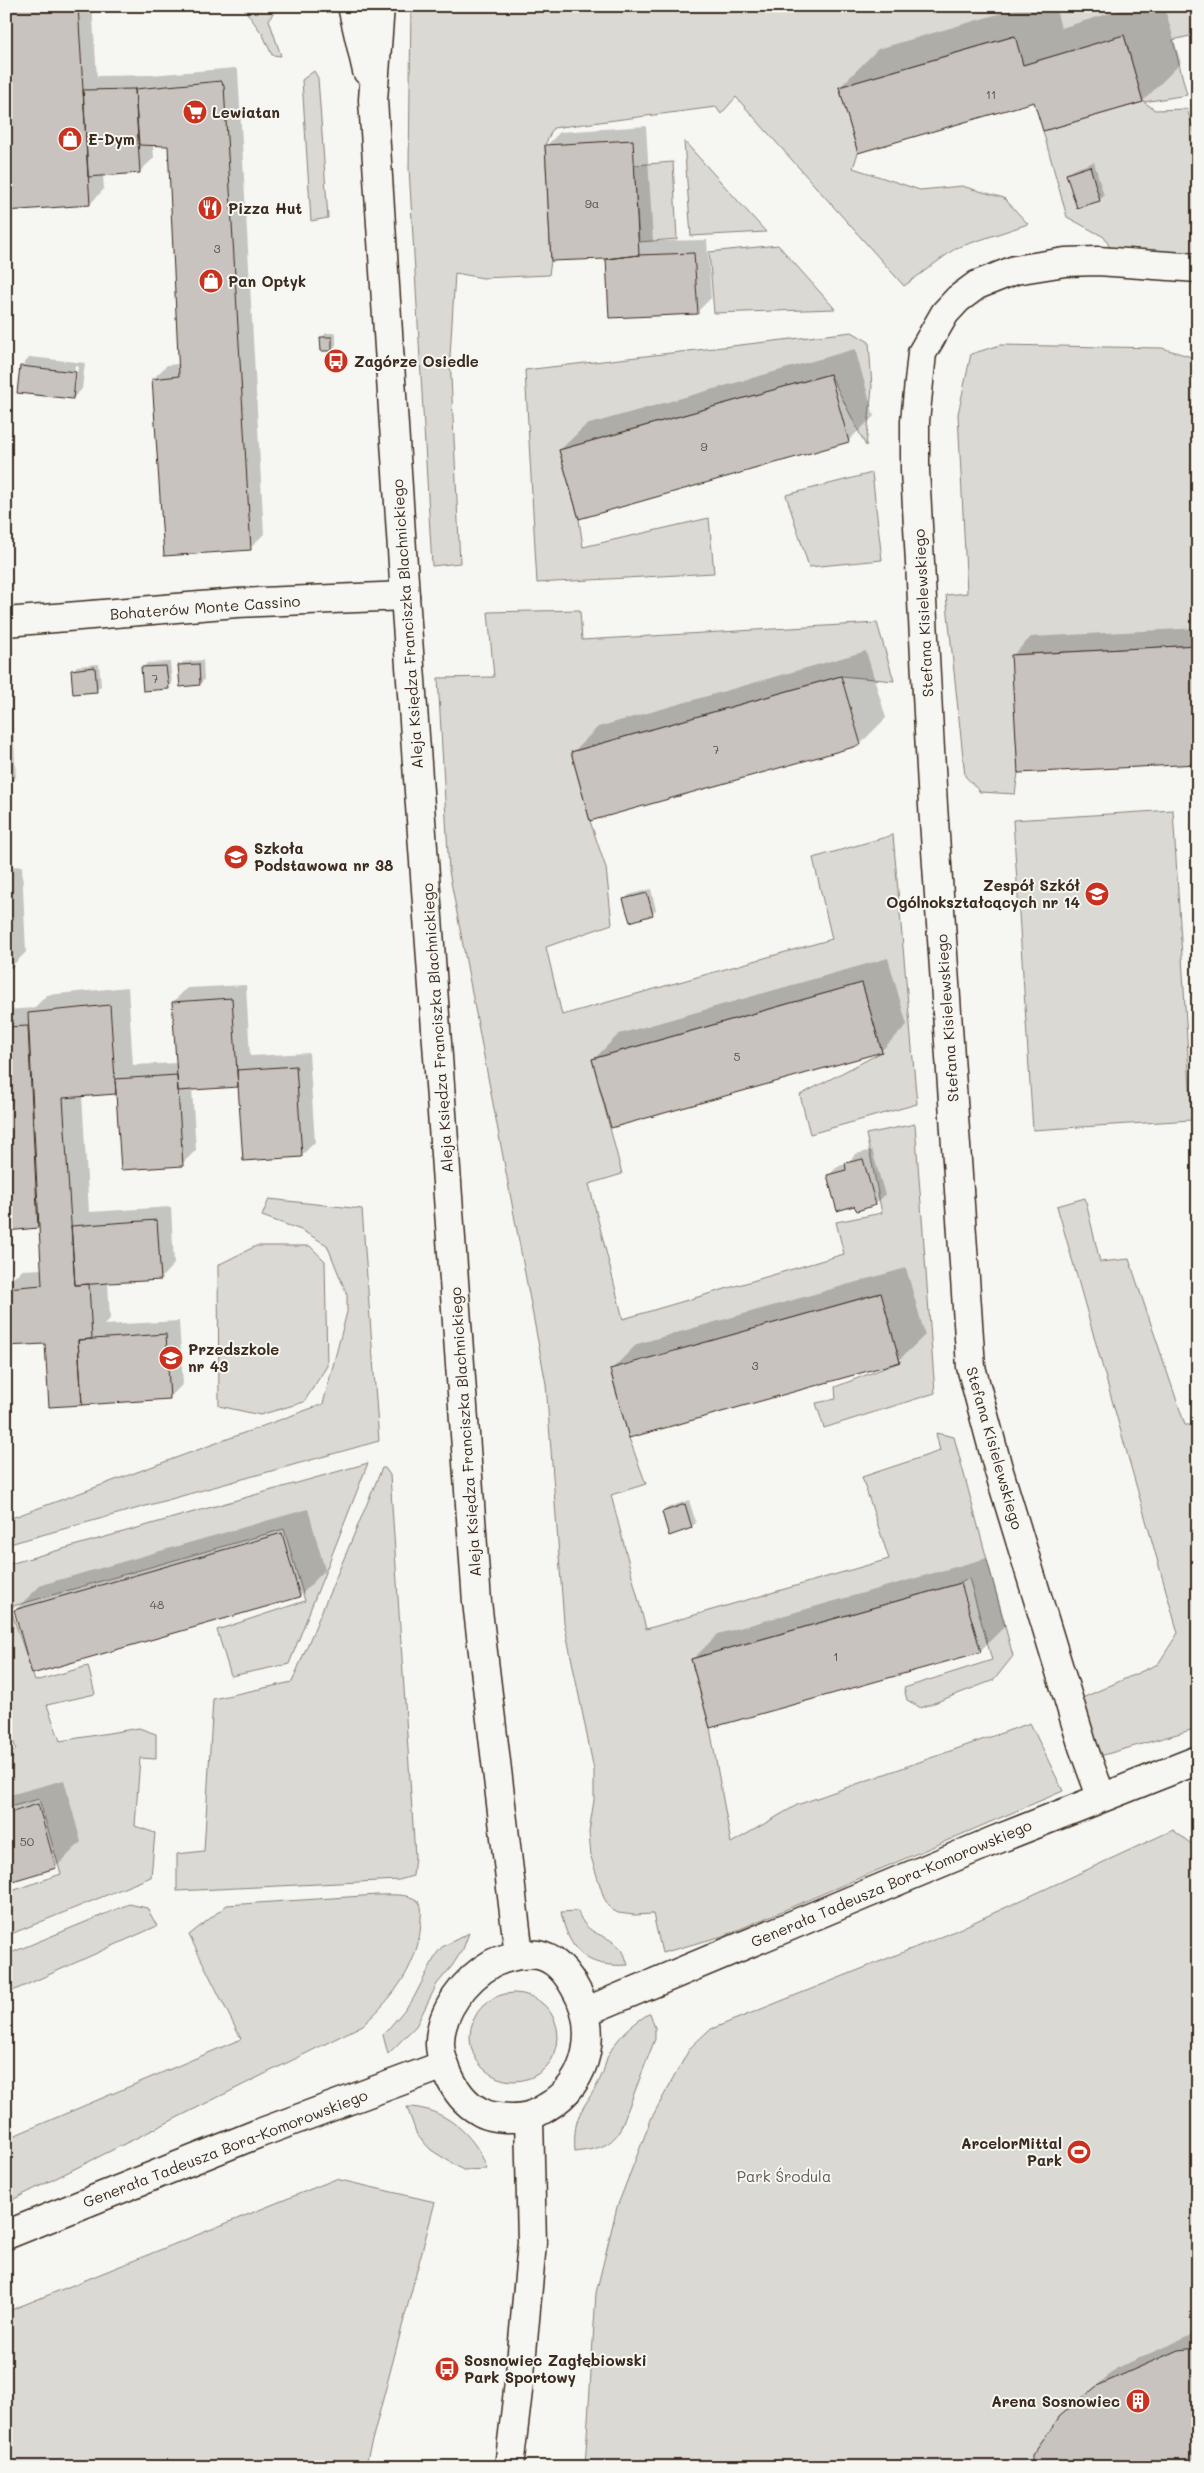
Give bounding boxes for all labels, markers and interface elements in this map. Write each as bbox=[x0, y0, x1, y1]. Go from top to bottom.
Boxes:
house number: 11 bbox=[986, 86, 996, 102]
supermarket icon: Lewiatan bbox=[182, 99, 208, 125]
place label: Lewiatan bbox=[212, 102, 280, 122]
shop icon: E-Dym bbox=[57, 126, 83, 152]
place label: E-Dym bbox=[88, 129, 135, 149]
restaurant icon: Pizza Hut bbox=[197, 195, 223, 221]
house number: 9a bbox=[585, 195, 599, 211]
place label: Pizza Hut bbox=[228, 198, 303, 218]
house number: 3 bbox=[213, 240, 221, 256]
shop icon: Pan Optyk bbox=[198, 268, 224, 294]
place label: Pan Optyk bbox=[228, 271, 306, 291]
bus stop icon: Zagórze Osiedle bbox=[323, 348, 349, 374]
place label: Zagórze Osiedle bbox=[354, 351, 479, 371]
house number: 9 bbox=[700, 438, 708, 454]
street label: Aleja Księdza Franciszka Blachnickiego bbox=[387, 478, 427, 770]
street label: Stefana Kisielewskiego bbox=[909, 528, 937, 698]
street label: Bohaterów Monte Cassino bbox=[109, 590, 301, 624]
house number: 7 bbox=[152, 670, 159, 686]
house number: 7 bbox=[713, 741, 720, 757]
place label: Szkoła Podstawowa nr 38 bbox=[254, 838, 393, 875]
school or university icon: Szkoła Podstawowa nr 38 bbox=[223, 844, 249, 870]
place label: Zespół Szkół Ogólnokształcących nr 14 bbox=[886, 875, 1081, 912]
school or university icon: Zespół Szkół Ogólnokształcących nr 14 bbox=[1084, 881, 1110, 907]
street label: Aleja Księdza Franciszka Blachnickiego bbox=[417, 882, 457, 1174]
street label: Stefana Kisielewskiego bbox=[931, 933, 963, 1103]
house number: 5 bbox=[734, 1048, 741, 1064]
street label: Aleja Księdza Franciszka Blachnickiego bbox=[445, 1286, 485, 1578]
place label: Przedszkole nr 43 bbox=[188, 1339, 279, 1376]
school or university icon: Przedszkole nr 43 bbox=[158, 1345, 184, 1371]
house number: 3 bbox=[751, 1357, 759, 1373]
street label: Stefana Kisielewskiego bbox=[962, 1364, 1028, 1532]
house number: 48 bbox=[150, 1596, 164, 1612]
house number: 1 bbox=[833, 1648, 839, 1664]
street label: Generała Tadeusza Bora-Komorowskiego bbox=[748, 1815, 1035, 1951]
house number: 50 bbox=[20, 1833, 35, 1849]
street label: Generała Tadeusza Bora-Komorowskiego bbox=[80, 2084, 370, 2212]
place label: ArcelorMittal Park bbox=[961, 2133, 1062, 2170]
sports icon: ArcelorMittal Park bbox=[1066, 2139, 1092, 2165]
park label: Park Środula bbox=[737, 2166, 831, 2186]
place label: Sosnowiec Zagłębiowski Park Sportowy bbox=[464, 2350, 647, 2387]
bus stop icon: Sosnowiec Zagłębiowski Park Sportowy bbox=[434, 2356, 460, 2382]
building icon: Arena Sosnowiec bbox=[1125, 2388, 1151, 2414]
place label: Arena Sosnowiec bbox=[991, 2391, 1120, 2411]

